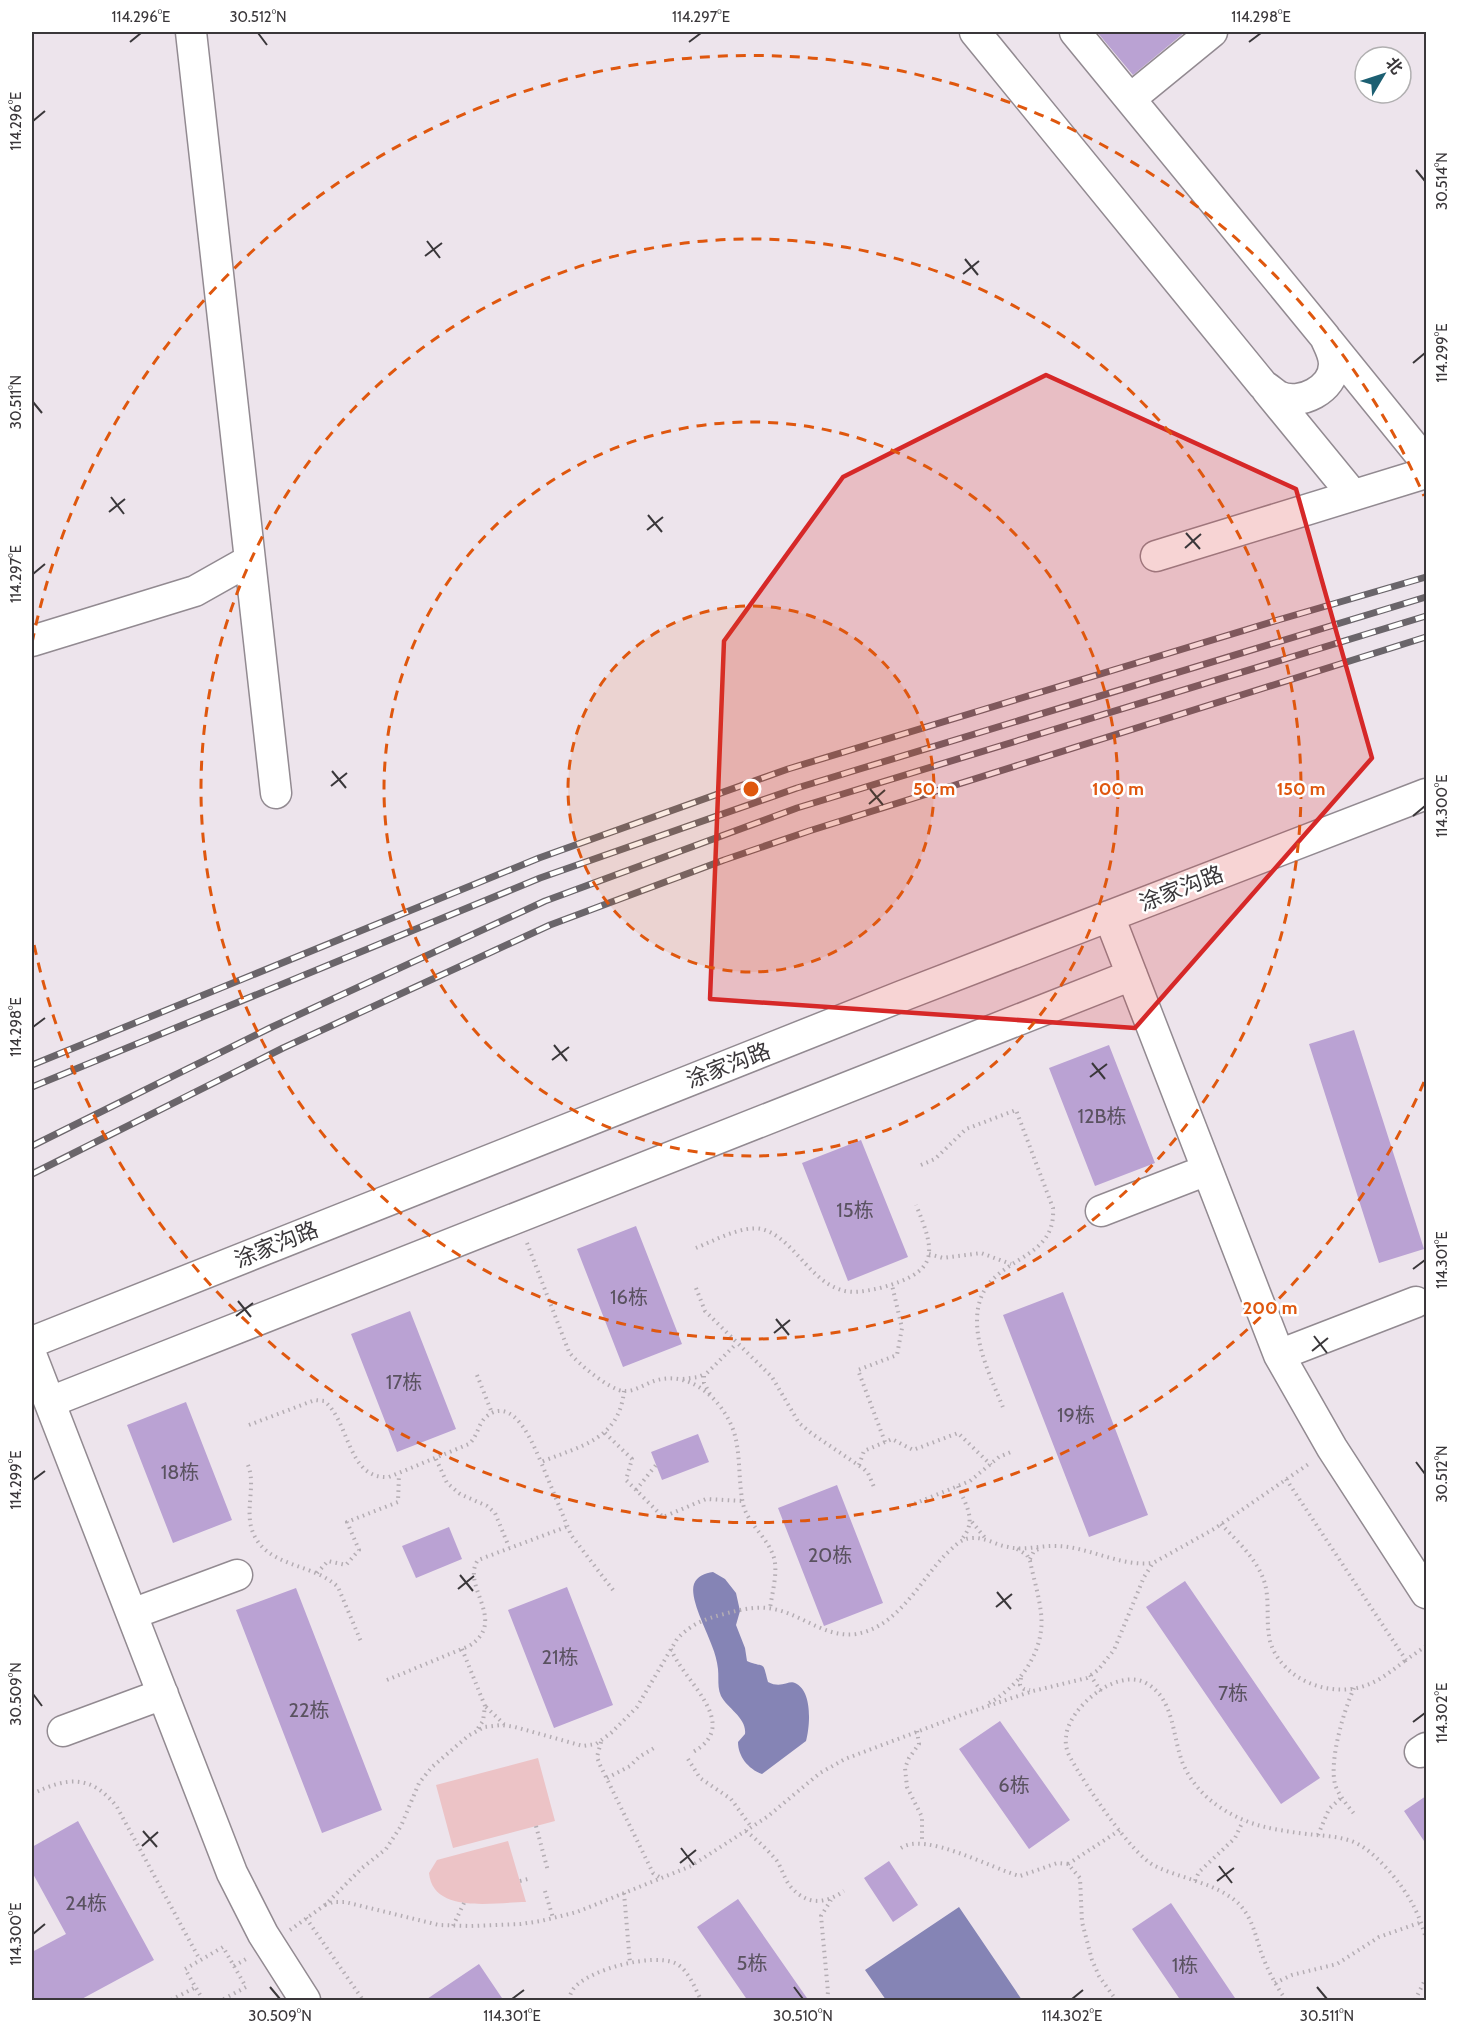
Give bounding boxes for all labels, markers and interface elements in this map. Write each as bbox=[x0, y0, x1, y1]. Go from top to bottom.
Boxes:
text: 114.296°E bbox=[112, 8, 170, 26]
text: 30.512°N bbox=[229, 8, 287, 26]
text: 114.297°E bbox=[672, 8, 730, 26]
text: 114.298°E bbox=[1231, 8, 1291, 26]
north arrow bbox=[1353, 45, 1413, 105]
text: 北 bbox=[1382, 54, 1407, 78]
text: 114.296°E bbox=[7, 92, 25, 150]
text: 30.514°N bbox=[1433, 152, 1451, 210]
text: 114.299°E bbox=[1433, 324, 1451, 382]
text: 30.511°N bbox=[7, 375, 25, 429]
text: 114.297°E bbox=[7, 545, 25, 603]
text: 114.300°E bbox=[1433, 774, 1451, 838]
text: 50 m bbox=[913, 778, 955, 800]
text: 100 m bbox=[1092, 778, 1144, 800]
text: 150 m bbox=[1277, 778, 1325, 800]
centre of rings bbox=[741, 779, 761, 799]
street label: 涂家沟路 bbox=[1135, 860, 1227, 917]
text: 114.298°E bbox=[7, 997, 25, 1057]
street label: 涂家沟路 bbox=[682, 1037, 774, 1094]
house number: 12B栋 bbox=[1078, 1104, 1126, 1128]
house number: 15栋 bbox=[836, 1198, 874, 1222]
street label: 涂家沟路 bbox=[230, 1215, 322, 1273]
text: 114.301°E bbox=[1433, 1231, 1451, 1289]
house number: 16栋 bbox=[610, 1285, 648, 1309]
text: 200 m bbox=[1243, 1297, 1297, 1319]
house number: 17栋 bbox=[386, 1370, 422, 1394]
house number: 19栋 bbox=[1057, 1403, 1095, 1427]
text: 30.512°N bbox=[1433, 1445, 1451, 1503]
text: 114.299°E bbox=[7, 1451, 25, 1509]
house number: 18栋 bbox=[161, 1460, 199, 1484]
house number: 20栋 bbox=[808, 1543, 852, 1567]
house number: 21栋 bbox=[542, 1645, 579, 1669]
text: 30.509°N bbox=[7, 1662, 25, 1726]
house number: 7栋 bbox=[1218, 1681, 1248, 1705]
text: 114.302°E bbox=[1433, 1683, 1451, 1743]
house number: 22栋 bbox=[289, 1698, 329, 1722]
house number: 6栋 bbox=[998, 1773, 1030, 1797]
house number: 24栋 bbox=[65, 1891, 107, 1915]
text: 114.300°E bbox=[7, 1902, 25, 1966]
house number: 5栋 bbox=[737, 1951, 767, 1975]
house number: 1栋 bbox=[1172, 1953, 1198, 1977]
text: 30.509°N bbox=[248, 2007, 312, 2025]
text: 114.301°E bbox=[483, 2007, 541, 2025]
text: 30.510°N bbox=[773, 2007, 833, 2025]
text: 114.302°E bbox=[1042, 2007, 1102, 2025]
text: 30.511°N bbox=[1300, 2007, 1354, 2025]

